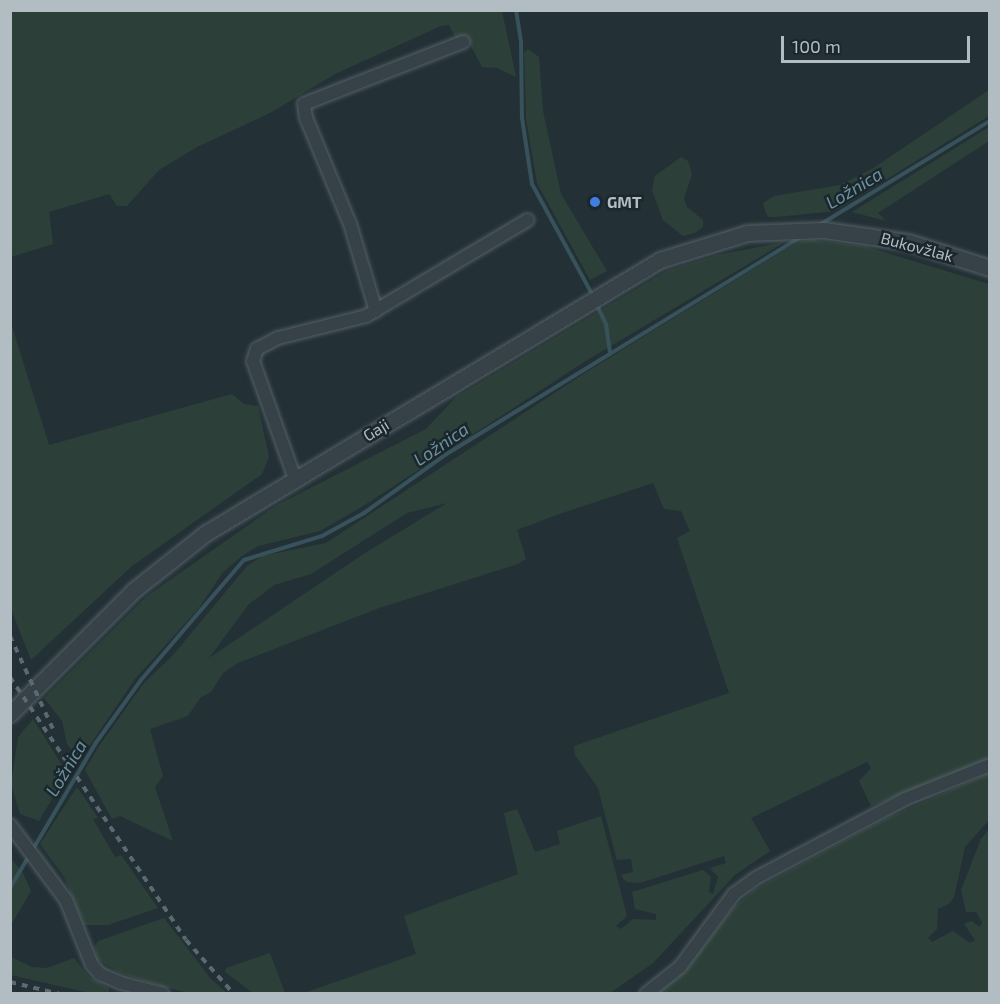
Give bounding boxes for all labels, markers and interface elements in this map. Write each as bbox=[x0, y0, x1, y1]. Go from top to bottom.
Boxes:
scale bar bbox=[784, 24, 973, 62]
text: 100 m bbox=[792, 35, 841, 57]
water label: Ložnica bbox=[822, 163, 886, 213]
place label: GMT bbox=[607, 192, 642, 212]
marker: GMT bbox=[588, 195, 602, 209]
street label: Bukovžlak bbox=[879, 228, 955, 266]
street label: Gaji bbox=[360, 415, 392, 445]
water label: Ložnica bbox=[409, 418, 473, 470]
water label: Ložnica bbox=[41, 736, 91, 800]

